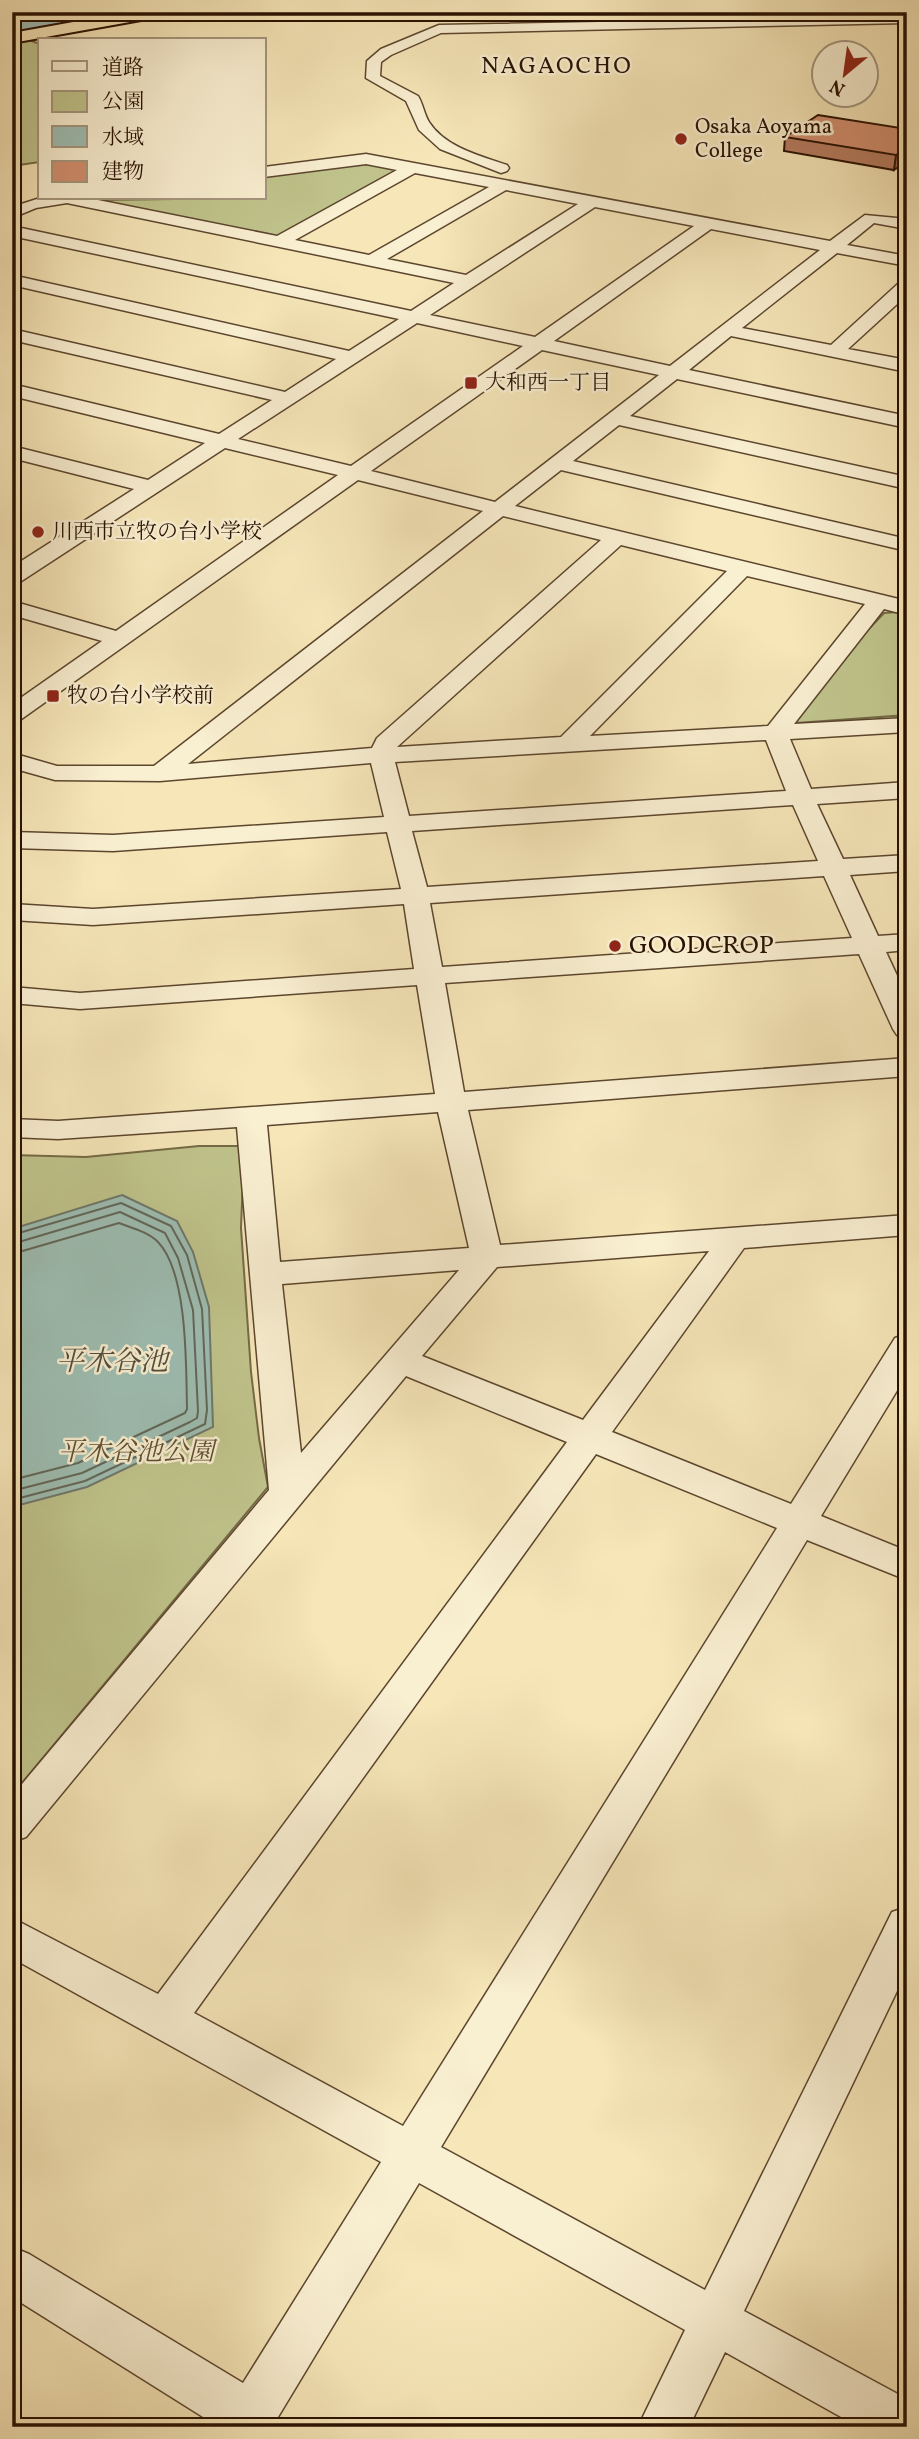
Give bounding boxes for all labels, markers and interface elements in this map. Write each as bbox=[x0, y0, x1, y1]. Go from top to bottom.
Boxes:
legend bbox=[38, 38, 266, 200]
north arrow bbox=[810, 38, 880, 108]
district label: NAGAOCHO bbox=[481, 50, 633, 84]
text: 道路 bbox=[102, 54, 144, 83]
text: N bbox=[825, 72, 850, 102]
text: 公園 bbox=[102, 88, 144, 117]
place label: Osaka Aoyama College bbox=[695, 113, 832, 166]
text: 水域 bbox=[102, 124, 144, 153]
marker: Osaka Aoyama College bbox=[673, 131, 689, 147]
text: 建物 bbox=[102, 158, 144, 187]
place label: 大和西一丁目 bbox=[485, 369, 611, 398]
marker: 大和西一丁目 bbox=[463, 375, 479, 391]
place label: 川西市立牧の台小学校 bbox=[52, 518, 262, 547]
marker: 川西市立牧の台小学校 bbox=[30, 524, 46, 540]
place label: 牧の台小学校前 bbox=[67, 682, 214, 711]
marker: 牧の台小学校前 bbox=[45, 688, 61, 704]
place label: GOODCROP bbox=[629, 928, 774, 964]
marker: GOODCROP bbox=[607, 938, 623, 954]
water label: 平木谷池 bbox=[56, 1343, 171, 1382]
park label: 平木谷池公園 bbox=[58, 1435, 218, 1471]

